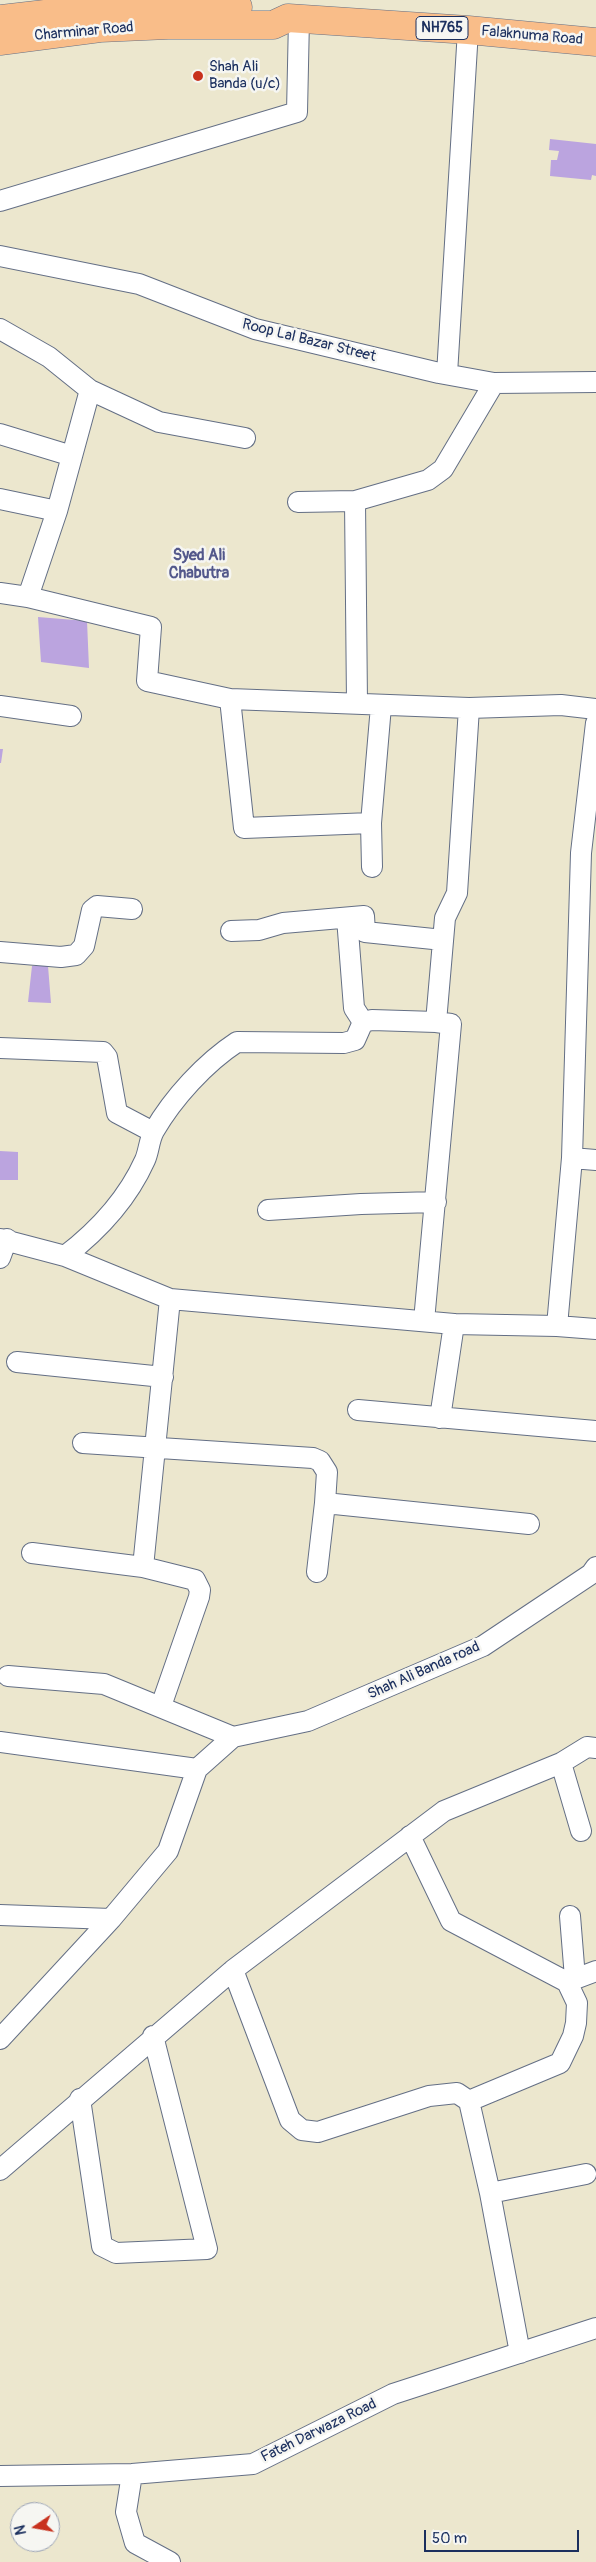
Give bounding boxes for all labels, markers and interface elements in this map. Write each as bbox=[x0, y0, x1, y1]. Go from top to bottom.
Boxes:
road number: NH765 bbox=[416, 16, 468, 40]
street label: Charminar Road bbox=[34, 19, 134, 45]
street label: Falaknuma Road bbox=[480, 23, 584, 49]
place label: Shah Ali Banda (u/c) bbox=[209, 58, 281, 93]
marker: Shah Ali Banda (u/c) bbox=[191, 69, 205, 83]
street label: Roop Lal Bazar Street bbox=[240, 316, 378, 366]
district label: Syed Ali Chabutra bbox=[169, 546, 229, 584]
street label: Shah Ali Banda road bbox=[365, 1638, 483, 1704]
street label: Fateh Darwaza Road bbox=[258, 2395, 380, 2467]
north arrow bbox=[10, 2502, 60, 2552]
scale bar bbox=[426, 2520, 581, 2552]
text: N bbox=[12, 2524, 30, 2536]
text: 50 m bbox=[432, 2529, 467, 2548]

